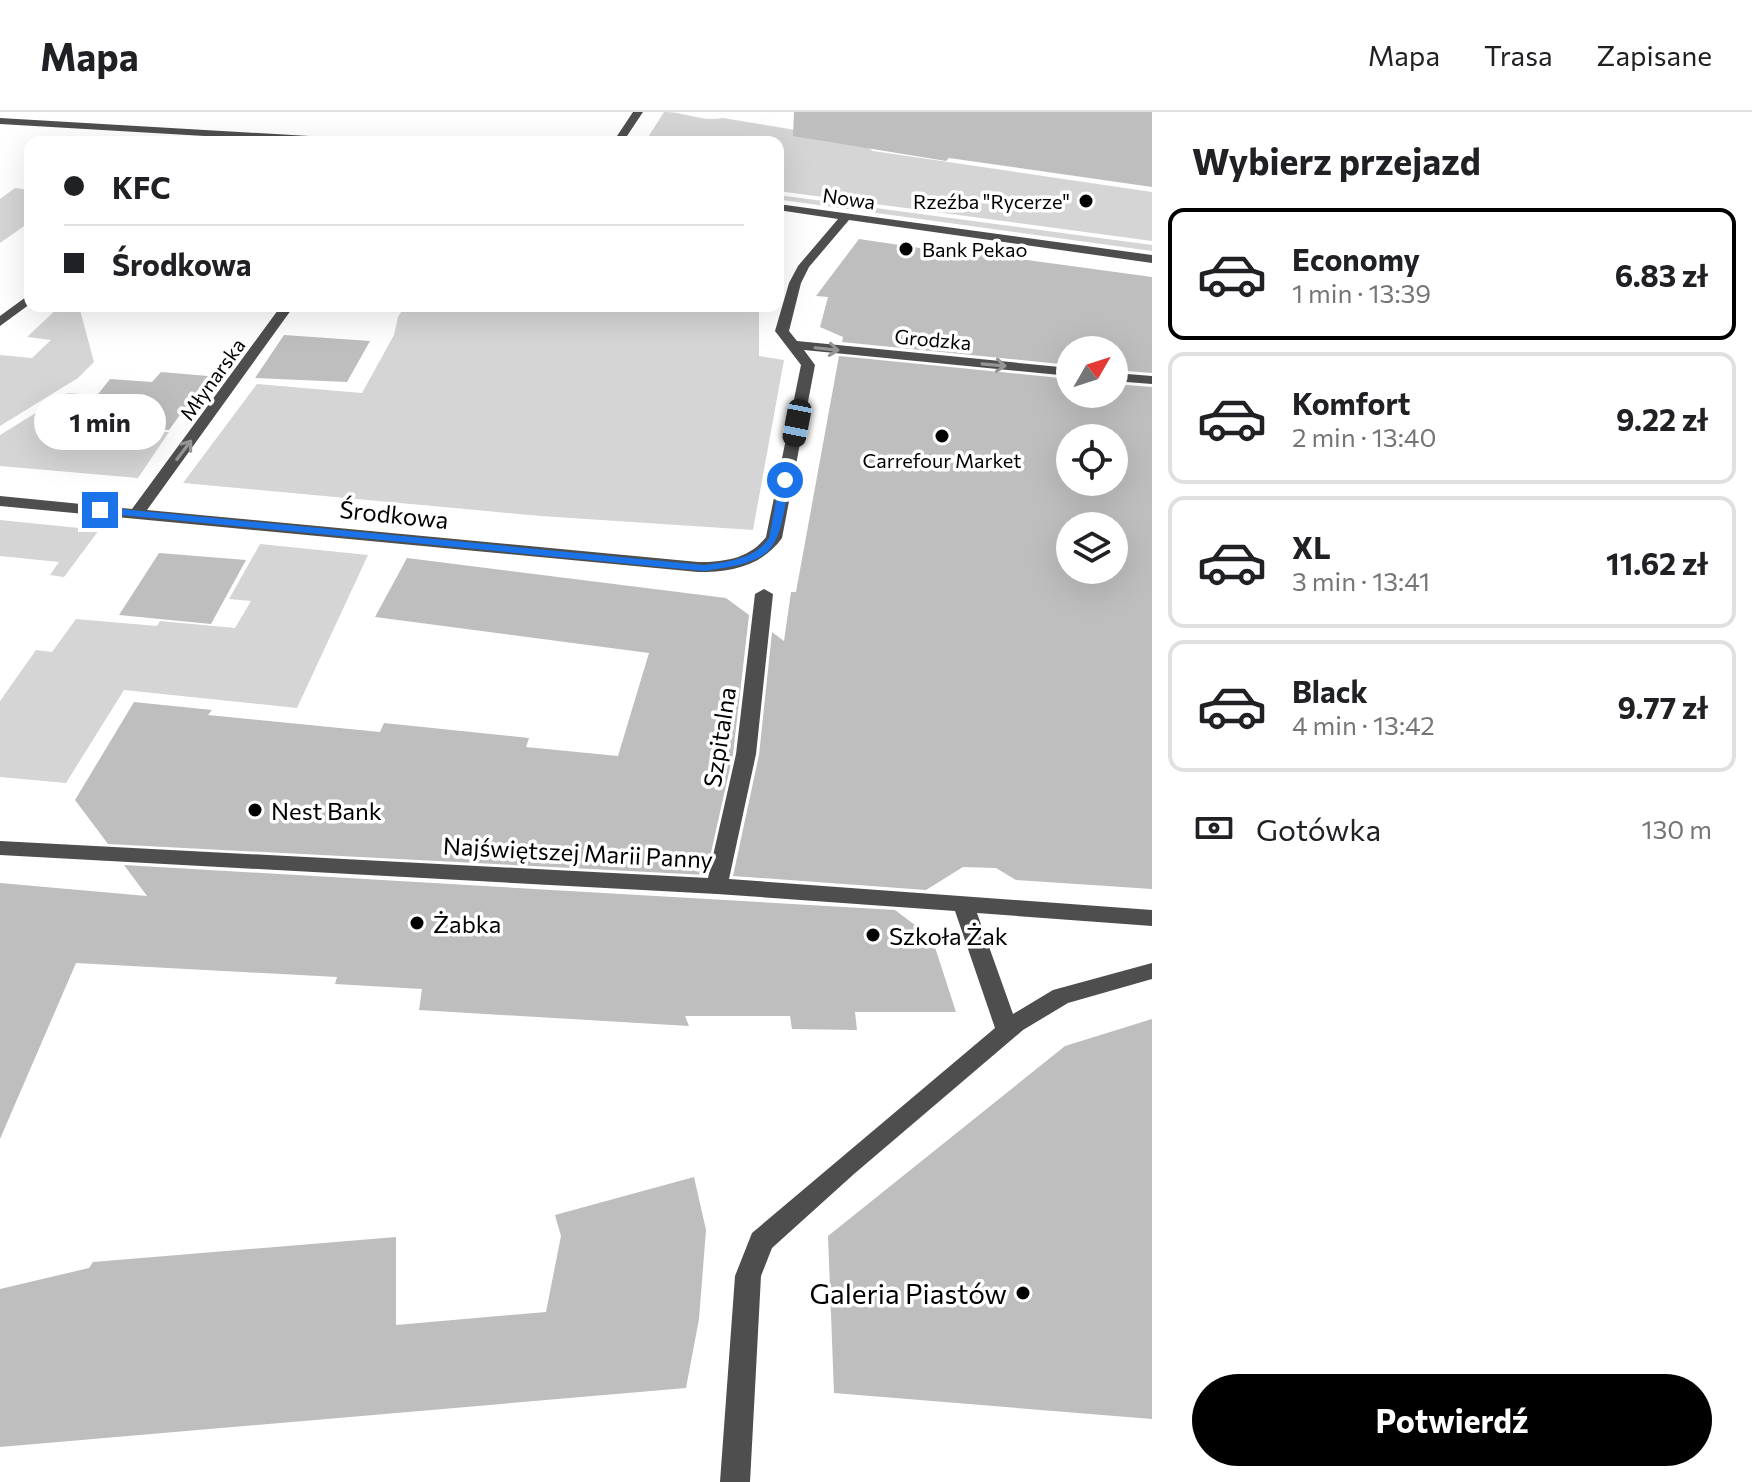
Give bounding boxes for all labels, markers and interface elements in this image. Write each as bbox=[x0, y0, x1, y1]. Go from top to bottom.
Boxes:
text: Mapa bbox=[40, 32, 139, 79]
text: Mapa bbox=[1368, 38, 1440, 72]
text: Trasa bbox=[1484, 38, 1553, 72]
text: Zapisane bbox=[1597, 38, 1712, 72]
text: Wybierz przejazd bbox=[1192, 138, 1481, 182]
text: KFC bbox=[112, 168, 171, 205]
street label: Nowa bbox=[821, 182, 877, 214]
place label: Rzeźba "Rycerze" bbox=[913, 189, 1070, 213]
marker: Rzeźba "Rycerze" bbox=[1077, 192, 1095, 210]
place label: Bank Pekao bbox=[922, 237, 1028, 261]
icon: car bbox=[1196, 238, 1268, 310]
marker: Bank Pekao bbox=[897, 240, 915, 258]
text: Economy bbox=[1292, 240, 1420, 277]
text: Środkowa bbox=[112, 245, 252, 282]
text: 6.83 zł bbox=[1615, 256, 1708, 293]
text: 1 min · 13:39 bbox=[1292, 277, 1431, 308]
street label: Grodzka bbox=[894, 324, 972, 354]
street label: Młynarska bbox=[174, 333, 250, 425]
north arrow bbox=[1056, 336, 1128, 408]
map controls bbox=[1056, 336, 1128, 584]
one-way arrow bbox=[813, 342, 840, 357]
one-way arrow bbox=[980, 358, 1007, 373]
icon: car bbox=[1196, 382, 1268, 454]
text: Komfort bbox=[1292, 384, 1411, 421]
callout: 1 min bbox=[34, 394, 166, 450]
car bbox=[781, 397, 813, 449]
text: 9.22 zł bbox=[1616, 400, 1708, 437]
text: 1 min bbox=[69, 406, 131, 437]
text: 2 min · 13:40 bbox=[1292, 421, 1436, 452]
button: locate bbox=[1056, 424, 1128, 496]
marker: Carrefour Market bbox=[933, 427, 951, 445]
one-way arrow bbox=[176, 440, 193, 461]
place label: Carrefour Market bbox=[863, 448, 1021, 472]
route start bbox=[767, 462, 803, 498]
route end bbox=[82, 492, 118, 528]
street label: Środkowa bbox=[338, 494, 450, 534]
button: layers bbox=[1056, 512, 1128, 584]
icon: car bbox=[1196, 526, 1268, 598]
text: XL bbox=[1292, 528, 1331, 565]
text: 11.62 zł bbox=[1606, 544, 1708, 581]
text: 3 min · 13:41 bbox=[1292, 565, 1430, 596]
icon: car bbox=[1196, 670, 1268, 742]
text: Black bbox=[1292, 672, 1368, 709]
street label: Szpitalna bbox=[697, 685, 741, 789]
text: 9.77 zł bbox=[1617, 688, 1708, 725]
text: 4 min · 13:42 bbox=[1292, 709, 1435, 740]
place label: Nest Bank bbox=[271, 796, 382, 825]
marker: Nest Bank bbox=[246, 801, 264, 819]
icon: cash bbox=[1192, 806, 1236, 850]
text: Gotówka bbox=[1256, 810, 1381, 847]
text: 130 m bbox=[1641, 813, 1712, 844]
street label: Najświętszej Marii Panny bbox=[442, 830, 714, 874]
place label: Żabka bbox=[433, 909, 501, 938]
marker: Żabka bbox=[408, 914, 426, 932]
place label: Szkoła Żak bbox=[889, 921, 1008, 950]
marker: Szkoła Żak bbox=[864, 926, 882, 944]
place label: Galeria Piastów bbox=[810, 1276, 1007, 1310]
marker: Galeria Piastów bbox=[1014, 1284, 1032, 1302]
button: Potwierdź bbox=[1192, 1374, 1712, 1466]

